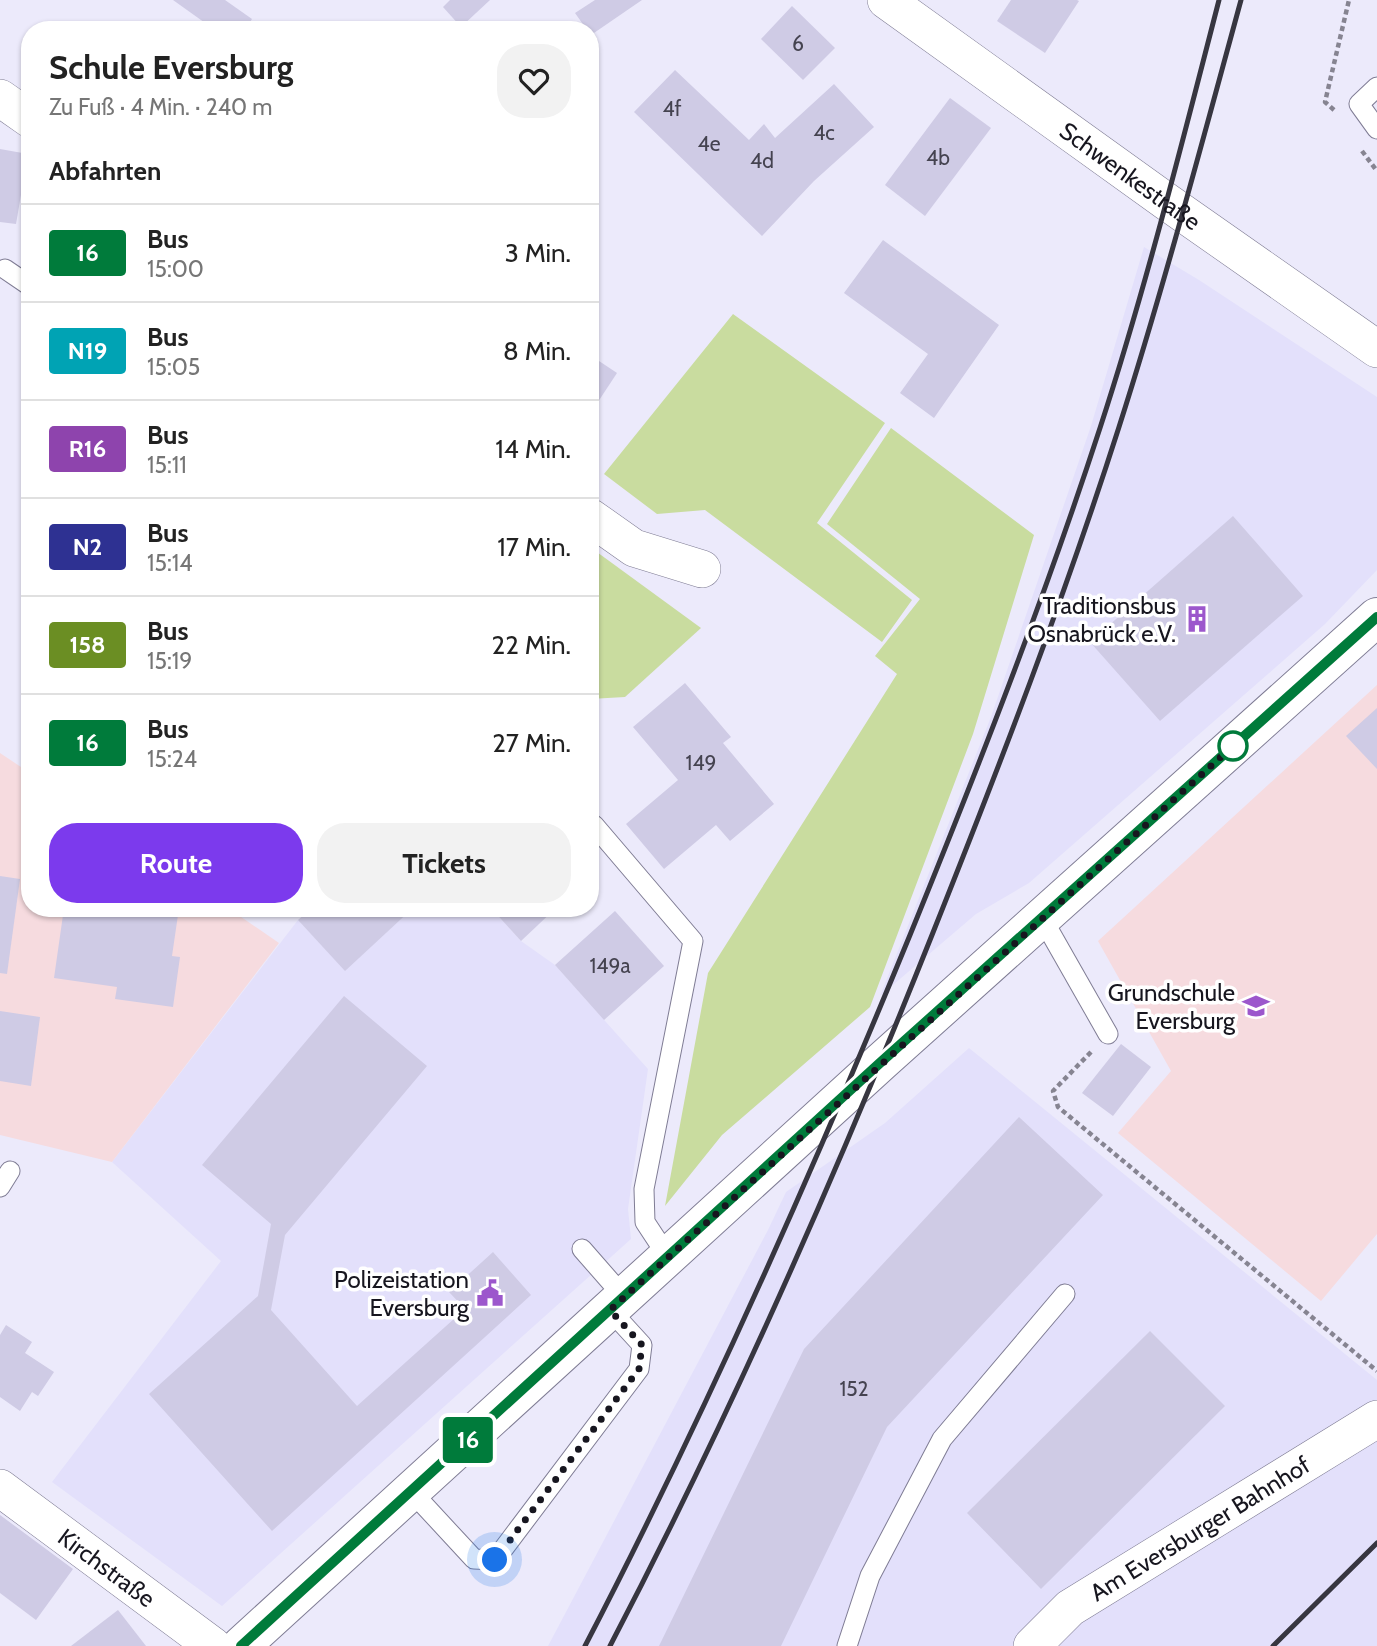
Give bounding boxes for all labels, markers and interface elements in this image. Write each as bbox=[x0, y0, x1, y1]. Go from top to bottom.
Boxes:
house number: 6 bbox=[792, 31, 804, 56]
button: heart bbox=[497, 44, 571, 118]
text: Schule Eversburg bbox=[49, 47, 293, 87]
text: Zu Fuß · 4 Min. · 240 m bbox=[49, 93, 272, 121]
house number: 4f bbox=[662, 96, 682, 121]
street label: Schwenkestraße bbox=[1054, 115, 1207, 236]
house number: 4c bbox=[813, 120, 835, 145]
house number: 4e bbox=[698, 131, 721, 156]
house number: 4b bbox=[926, 145, 950, 170]
house number: 4d bbox=[750, 148, 774, 173]
text: Abfahrten bbox=[49, 155, 161, 187]
text: Bus bbox=[147, 223, 188, 255]
text: 3 Min. bbox=[505, 237, 571, 269]
text: 16 bbox=[76, 238, 99, 267]
text: 15:00 bbox=[147, 255, 204, 283]
text: Bus bbox=[147, 321, 188, 353]
text: 8 Min. bbox=[503, 335, 571, 367]
text: N19 bbox=[68, 336, 107, 365]
text: 15:05 bbox=[147, 353, 200, 381]
text: Bus bbox=[147, 419, 188, 451]
text: 14 Min. bbox=[495, 433, 571, 465]
text: R16 bbox=[69, 434, 106, 463]
text: 15:11 bbox=[147, 451, 187, 479]
text: Bus bbox=[147, 517, 188, 549]
text: 17 Min. bbox=[497, 531, 571, 563]
text: N2 bbox=[73, 532, 102, 561]
text: 15:14 bbox=[147, 549, 193, 577]
place label: Traditionsbus Osnabrück e.V. bbox=[1027, 591, 1176, 648]
building icon: Traditionsbus Osnabrück e.V. bbox=[1182, 604, 1212, 634]
text: Bus bbox=[147, 615, 188, 647]
text: 22 Min. bbox=[492, 629, 571, 661]
text: 158 bbox=[69, 630, 106, 659]
text: 15:19 bbox=[147, 647, 192, 675]
text: Bus bbox=[147, 713, 188, 745]
text: 27 Min. bbox=[492, 727, 571, 759]
text: 16 bbox=[76, 728, 99, 757]
unlabelled marker bbox=[1218, 731, 1248, 761]
text: 15:24 bbox=[147, 745, 197, 773]
house number: 149 bbox=[686, 750, 716, 775]
button: Route bbox=[49, 823, 303, 903]
button: Tickets bbox=[317, 823, 571, 903]
house number: 149a bbox=[590, 953, 631, 978]
place label: Grundschule Eversburg bbox=[1108, 978, 1236, 1035]
school or university icon: Grundschule Eversburg bbox=[1241, 991, 1271, 1021]
place label: Polizeistation Eversburg bbox=[334, 1265, 470, 1322]
public building icon: Polizeistation Eversburg bbox=[475, 1278, 505, 1308]
house number: 152 bbox=[839, 1376, 869, 1401]
line badge: 16 bbox=[436, 1417, 500, 1463]
text: 16 bbox=[457, 1425, 479, 1454]
street label: Am Eversburger Bahnhof bbox=[1085, 1450, 1315, 1607]
street label: Kirchstraße bbox=[53, 1522, 161, 1613]
your location bbox=[477, 1542, 512, 1577]

